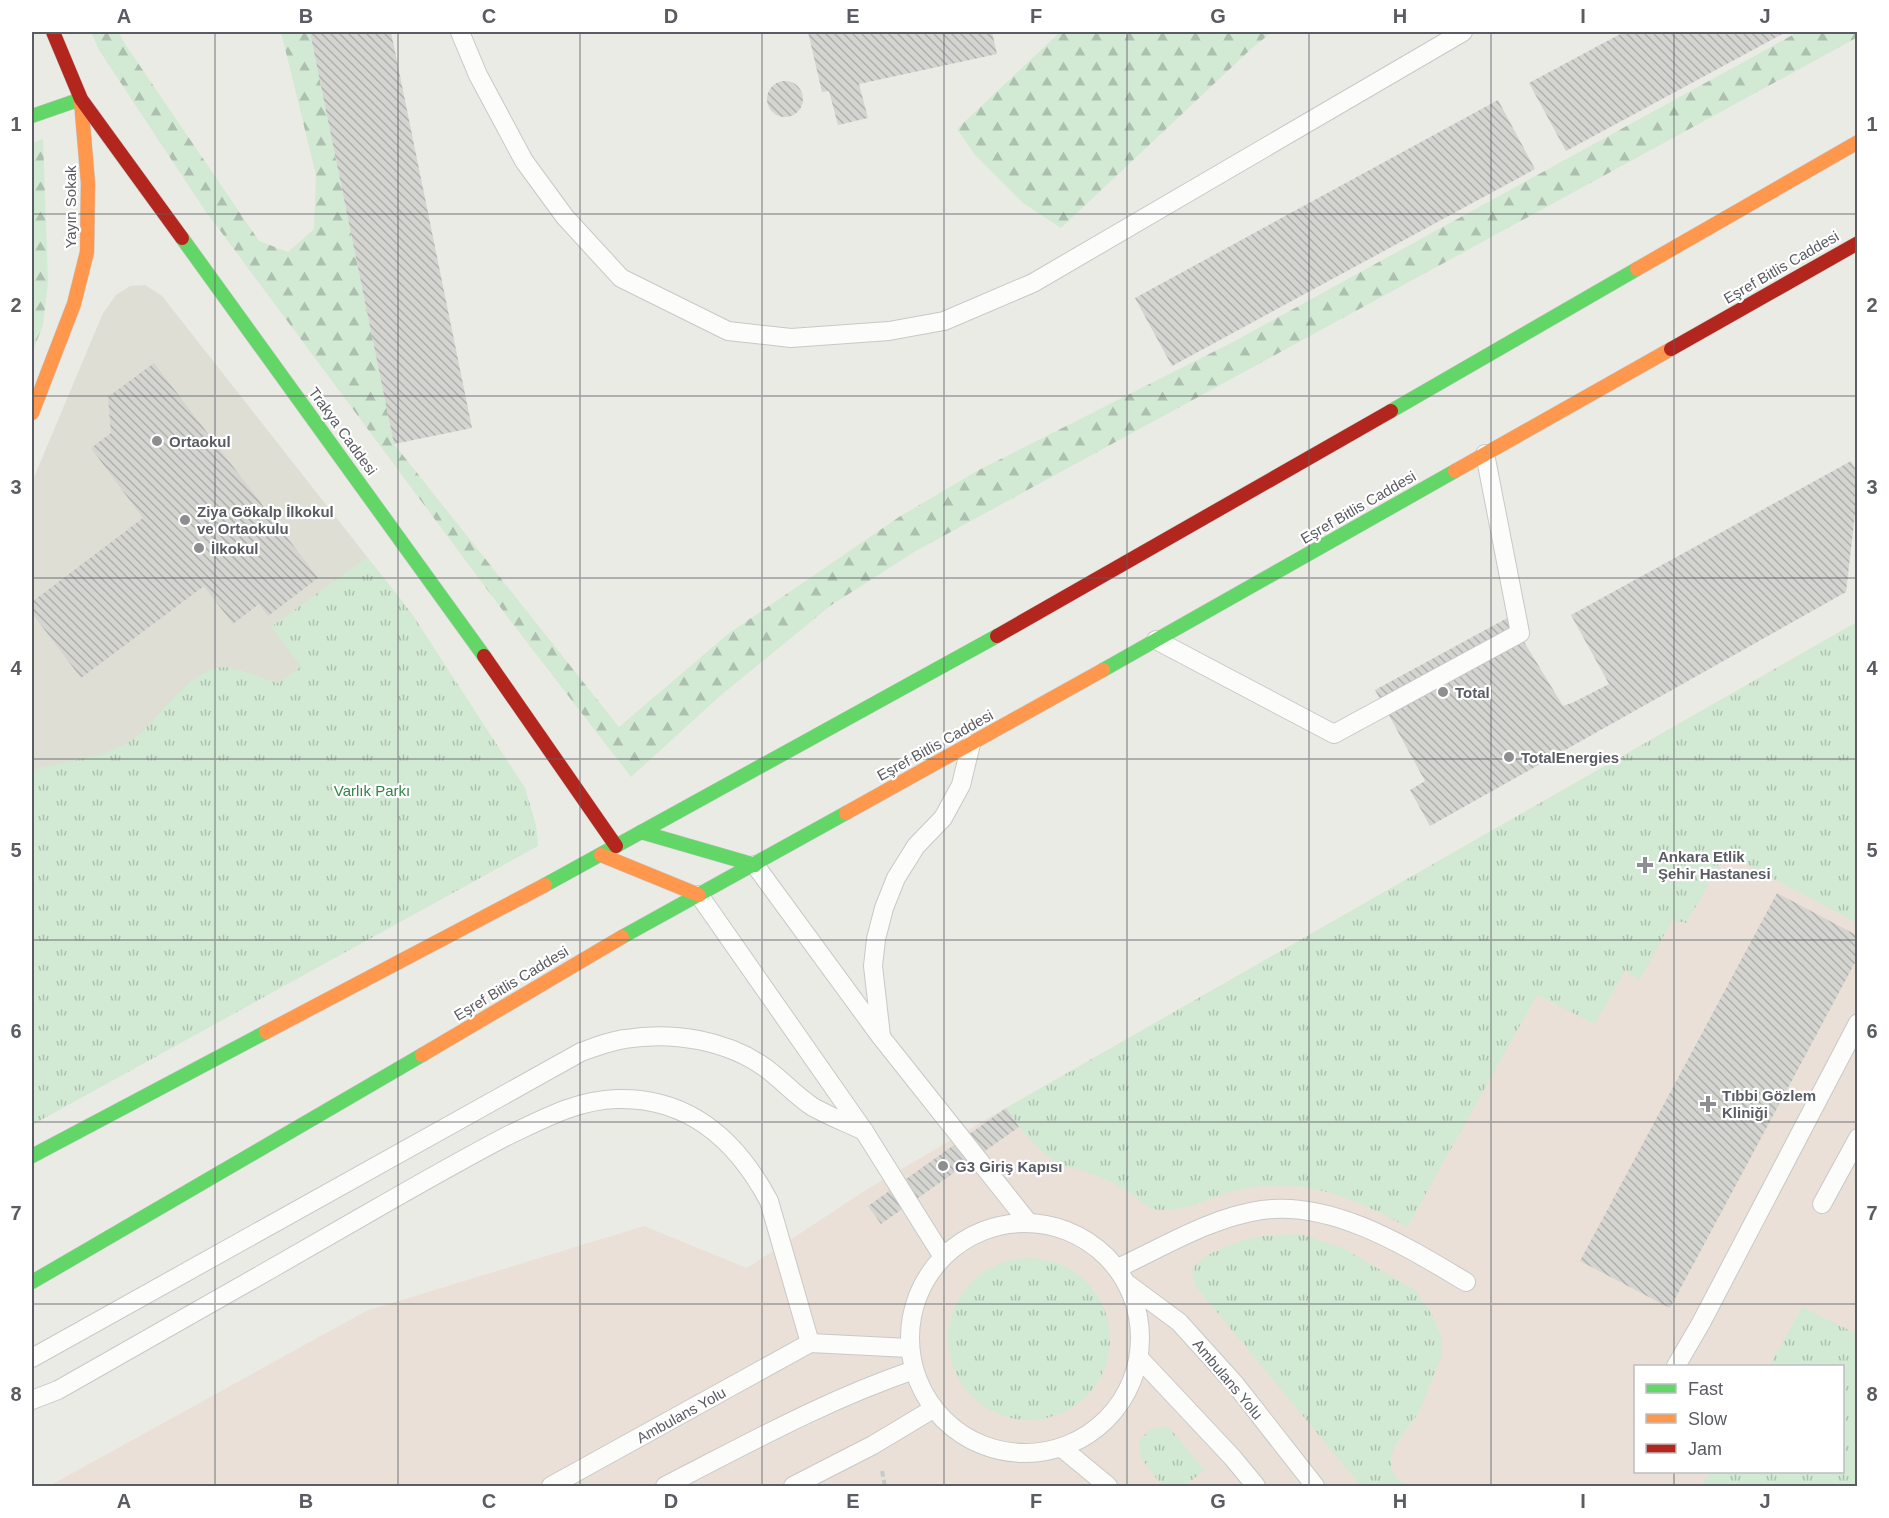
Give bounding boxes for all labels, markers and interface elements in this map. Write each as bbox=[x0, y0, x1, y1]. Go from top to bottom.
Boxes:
text: A bbox=[117, 5, 131, 27]
text: B bbox=[299, 5, 313, 27]
text: C bbox=[482, 5, 496, 27]
text: D bbox=[664, 5, 678, 27]
text: E bbox=[846, 5, 860, 27]
text: F bbox=[1030, 5, 1042, 27]
text: G bbox=[1210, 5, 1226, 27]
text: H bbox=[1393, 5, 1407, 27]
text: I bbox=[1580, 5, 1586, 27]
text: J bbox=[1759, 5, 1771, 27]
text: 1 bbox=[10, 113, 22, 135]
text: 1 bbox=[1866, 113, 1878, 135]
street label: Yayın Sokak bbox=[62, 165, 79, 249]
street label: Eşref Bitlis Caddesi bbox=[1720, 227, 1842, 307]
text: 2 bbox=[10, 294, 22, 316]
text: 2 bbox=[1866, 294, 1878, 316]
street label: Trakya Caddesi bbox=[305, 384, 381, 478]
place label: Ortaokul bbox=[169, 433, 231, 450]
marker: Ortaokul bbox=[150, 434, 164, 448]
street label: Eşref Bitlis Caddesi bbox=[1297, 467, 1419, 547]
text: 3 bbox=[10, 476, 22, 498]
text: 3 bbox=[1866, 476, 1878, 498]
place label: Ziya Gökalp İlkokul ve Ortaokulu bbox=[197, 503, 334, 537]
marker: Ziya Gökalp İlkokul ve Ortaokulu bbox=[178, 513, 192, 527]
place label: İlkokul bbox=[211, 540, 259, 557]
marker: İlkokul bbox=[192, 541, 206, 555]
text: 4 bbox=[10, 657, 22, 679]
text: 4 bbox=[1866, 657, 1878, 679]
place label: Total bbox=[1455, 684, 1490, 701]
marker: Total bbox=[1436, 685, 1450, 699]
street label: Eşref Bitlis Caddesi bbox=[874, 706, 996, 784]
place label: TotalEnergies bbox=[1521, 749, 1619, 766]
marker: TotalEnergies bbox=[1502, 750, 1516, 764]
park label: Varlık Parkı bbox=[334, 782, 410, 799]
text: 5 bbox=[10, 839, 22, 861]
text: 5 bbox=[1866, 839, 1878, 861]
place label: Ankara Etlik Şehir Hastanesi bbox=[1658, 848, 1771, 882]
marker: Ankara Etlik Şehir Hastanesi bbox=[1636, 856, 1654, 874]
street label: Eşref Bitlis Caddesi bbox=[451, 942, 571, 1024]
text: 6 bbox=[10, 1020, 22, 1042]
text: 6 bbox=[1866, 1020, 1878, 1042]
place label: Tıbbi Gözlem Kliniği bbox=[1722, 1087, 1816, 1121]
marker: Tıbbi Gözlem Kliniği bbox=[1699, 1095, 1717, 1113]
place label: G3 Giriş Kapısı bbox=[955, 1158, 1063, 1175]
marker: G3 Giriş Kapısı bbox=[936, 1159, 950, 1173]
text: 7 bbox=[10, 1202, 22, 1224]
text: 7 bbox=[1866, 1202, 1878, 1224]
street label: Ambulans Yolu bbox=[1190, 1336, 1266, 1422]
legend bbox=[1634, 1365, 1844, 1473]
text: Fast bbox=[1688, 1379, 1723, 1399]
text: 8 bbox=[10, 1383, 22, 1405]
text: 8 bbox=[1866, 1383, 1878, 1405]
street label: Ambulans Yolu bbox=[633, 1384, 729, 1446]
text: Slow bbox=[1688, 1409, 1728, 1429]
text: Jam bbox=[1688, 1439, 1722, 1459]
text: A bbox=[117, 1490, 131, 1512]
text: B bbox=[299, 1490, 313, 1512]
text: C bbox=[482, 1490, 496, 1512]
text: D bbox=[664, 1490, 678, 1512]
text: E bbox=[846, 1490, 860, 1512]
text: F bbox=[1030, 1490, 1042, 1512]
text: G bbox=[1210, 1490, 1226, 1512]
text: H bbox=[1393, 1490, 1407, 1512]
text: I bbox=[1580, 1490, 1586, 1512]
text: J bbox=[1759, 1490, 1771, 1512]

